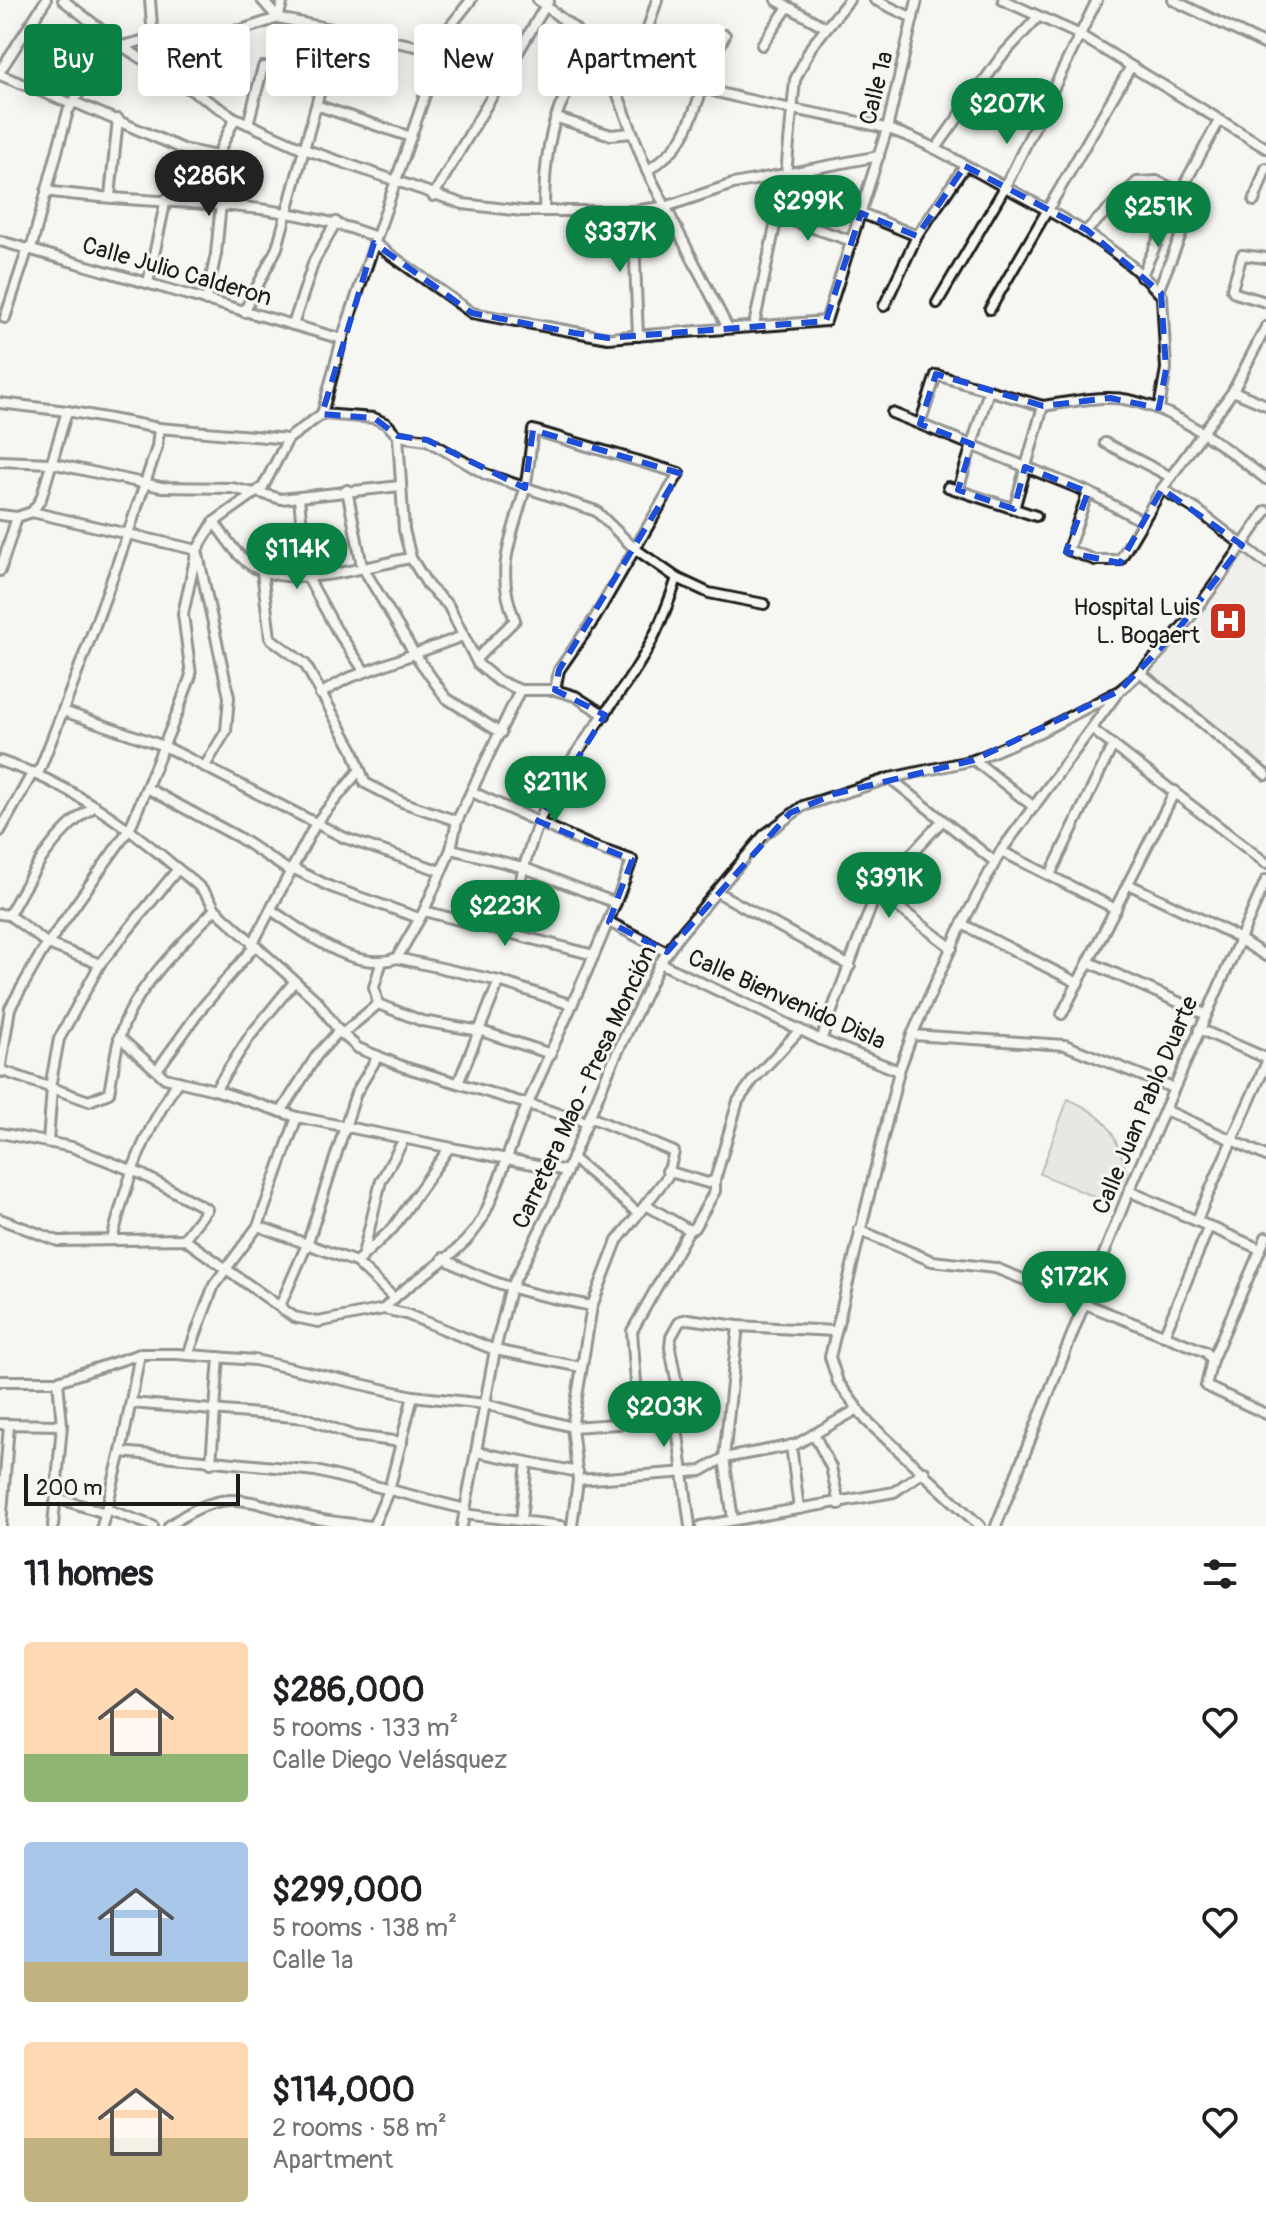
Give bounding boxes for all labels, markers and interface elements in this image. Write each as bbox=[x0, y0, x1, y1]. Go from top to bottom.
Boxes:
chip: Buy bbox=[24, 24, 122, 96]
chip: Rent bbox=[138, 24, 250, 96]
chip: Filters bbox=[266, 24, 398, 96]
chip: New bbox=[414, 24, 522, 96]
chip: Apartment bbox=[538, 24, 725, 96]
street label: Calle 1ª bbox=[853, 48, 900, 128]
pin: $207K bbox=[951, 78, 1063, 146]
text: $207K bbox=[969, 88, 1045, 120]
pin: $286K bbox=[153, 150, 265, 218]
text: $286K bbox=[173, 160, 245, 192]
pin: $299K bbox=[752, 175, 864, 243]
pin: $251K bbox=[1102, 181, 1214, 249]
text: $299K bbox=[772, 185, 844, 217]
text: $251K bbox=[1124, 191, 1192, 223]
pin: $337K bbox=[564, 206, 676, 274]
text: $337K bbox=[584, 216, 656, 248]
street label: Calle Julio Calderon bbox=[79, 231, 275, 312]
pin: $114K bbox=[241, 523, 353, 591]
text: $114K bbox=[264, 533, 330, 565]
place label: Hospital Luis L. Bogaert bbox=[1073, 593, 1200, 650]
hospital icon: Hospital Luis L. Bogaert bbox=[1207, 600, 1249, 642]
pin: $211K bbox=[499, 756, 611, 824]
text: $211K bbox=[523, 766, 587, 798]
pin: $391K bbox=[833, 852, 945, 920]
text: $391K bbox=[855, 862, 923, 894]
pin: $223K bbox=[449, 880, 561, 948]
text: $223K bbox=[469, 890, 541, 922]
street label: Carretera Mao - Presa Monción bbox=[506, 941, 663, 1234]
street label: Calle Bienvenido Disla bbox=[683, 943, 890, 1056]
street label: Calle Juan Pablo Duarte bbox=[1086, 992, 1205, 1219]
pin: $172K bbox=[1018, 1251, 1130, 1319]
text: $172K bbox=[1040, 1261, 1108, 1293]
pin: $203K bbox=[608, 1381, 720, 1449]
text: $203K bbox=[626, 1391, 702, 1423]
scale bar bbox=[24, 1470, 240, 1506]
text: 200 m bbox=[36, 1474, 103, 1502]
icon: filters bbox=[1198, 1552, 1242, 1596]
text: 11 homes bbox=[24, 1553, 153, 1596]
text: $286,000 bbox=[272, 1669, 425, 1712]
icon: home bbox=[88, 1674, 184, 1770]
icon: heart bbox=[1198, 1700, 1242, 1744]
text: 5 rooms · 133 m² bbox=[272, 1712, 458, 1744]
text: Calle Diego Velásquez bbox=[272, 1744, 507, 1776]
text: $299,000 bbox=[272, 1869, 423, 1912]
icon: home bbox=[88, 1874, 184, 1970]
icon: heart bbox=[1198, 1900, 1242, 1944]
text: 5 rooms · 138 m² bbox=[272, 1912, 457, 1944]
text: Calle 1ª bbox=[272, 1944, 353, 1976]
text: $114,000 bbox=[272, 2069, 415, 2112]
icon: home bbox=[88, 2074, 184, 2170]
icon: heart bbox=[1198, 2100, 1242, 2144]
text: 2 rooms · 58 m² bbox=[272, 2112, 447, 2144]
text: Apartment bbox=[272, 2144, 393, 2176]

